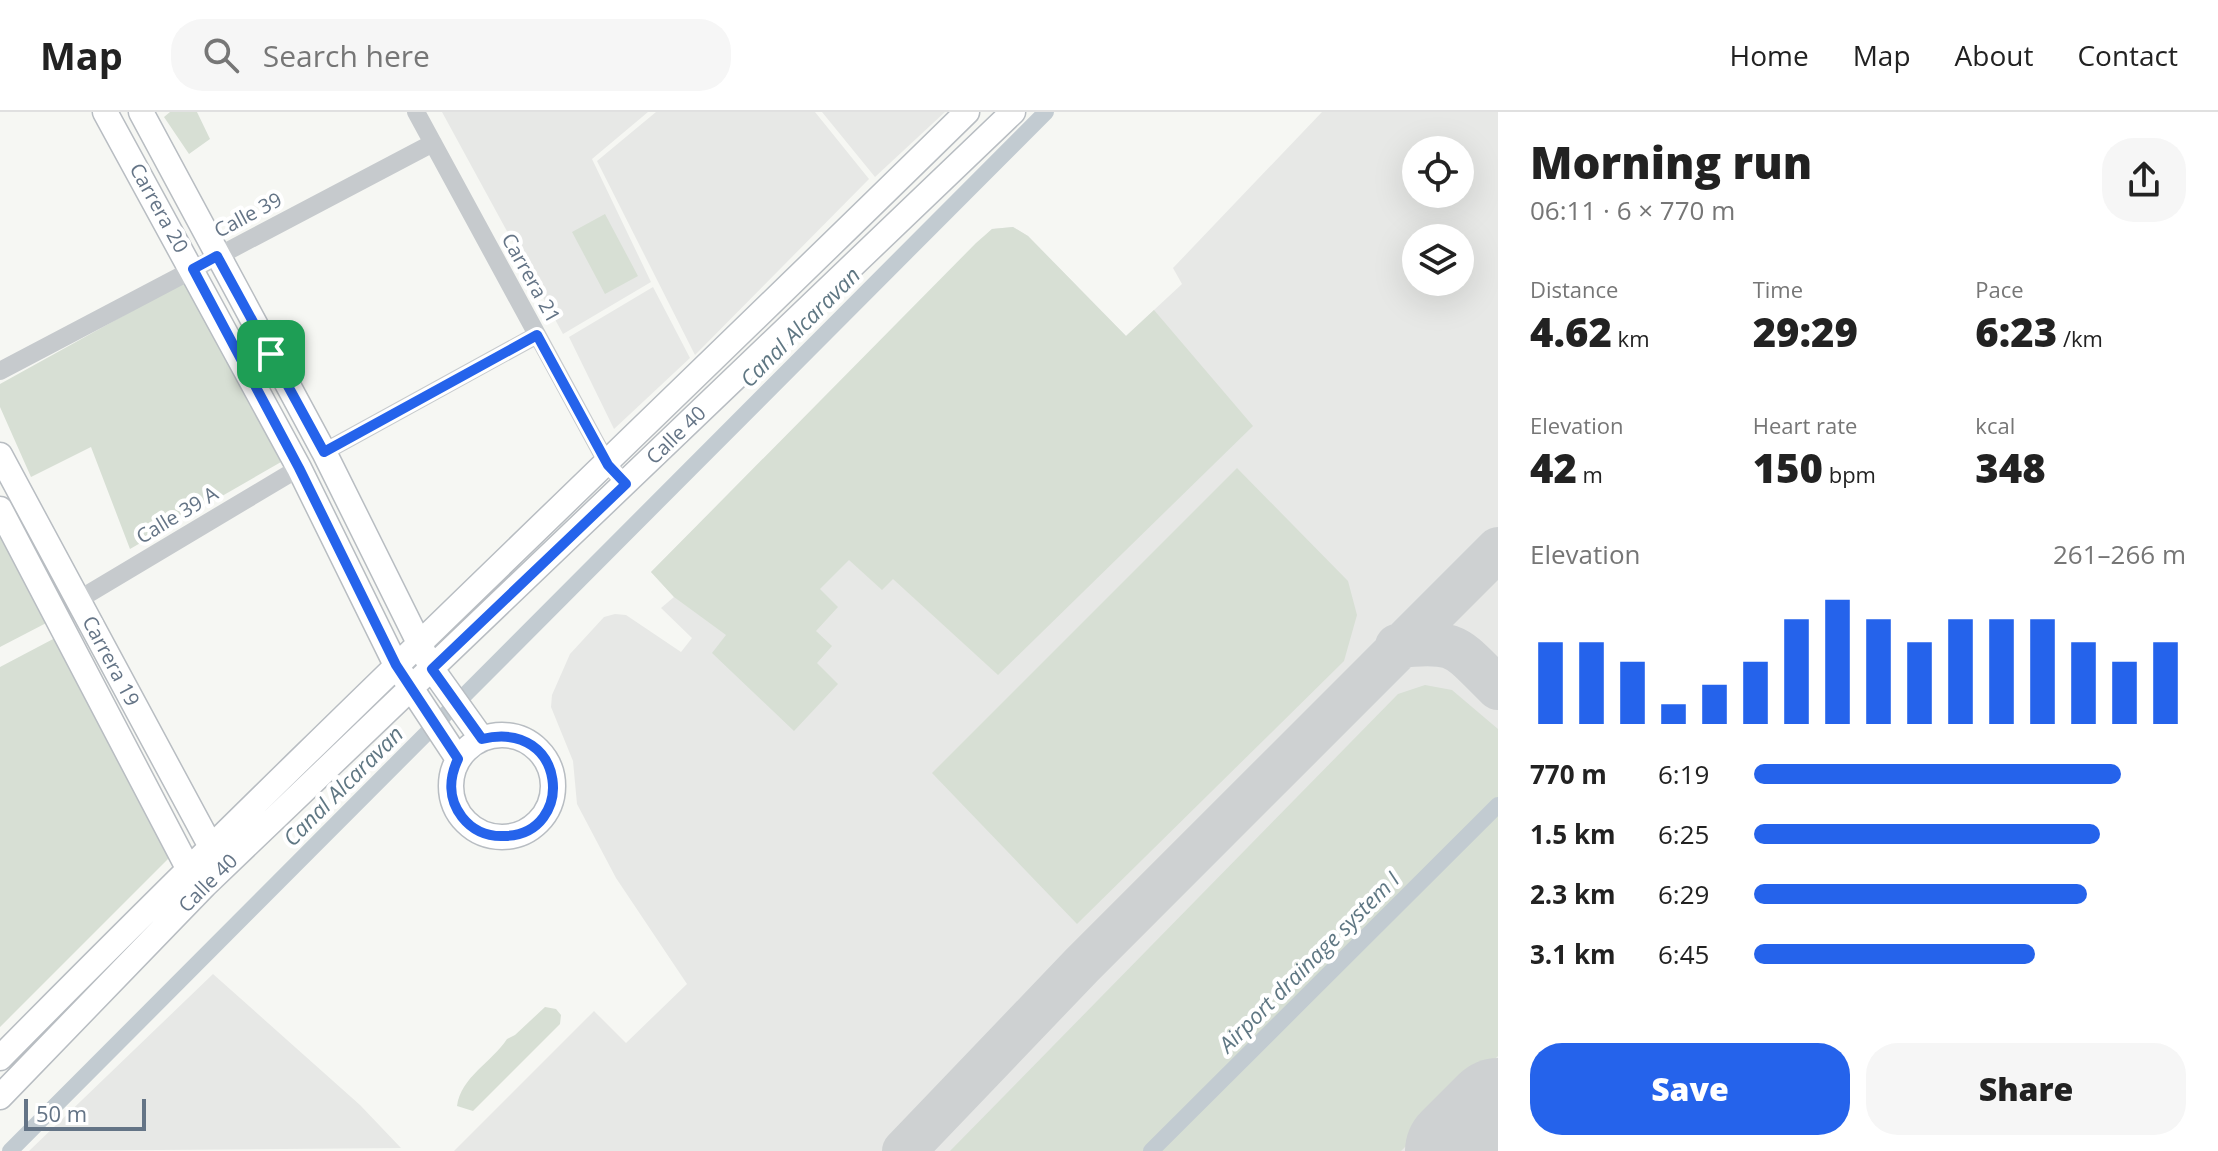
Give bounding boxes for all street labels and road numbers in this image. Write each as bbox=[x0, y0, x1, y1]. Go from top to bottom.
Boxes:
street label: Carrera 20 bbox=[124, 158, 195, 257]
street label: Calle 39 bbox=[209, 185, 286, 244]
street label: Carrera 21 bbox=[496, 228, 567, 327]
street label: Calle 40 bbox=[640, 400, 711, 470]
street label: Calle 39 A bbox=[131, 479, 223, 550]
street label: Carrera 19 bbox=[76, 611, 147, 711]
street label: Calle 40 bbox=[172, 847, 243, 918]

